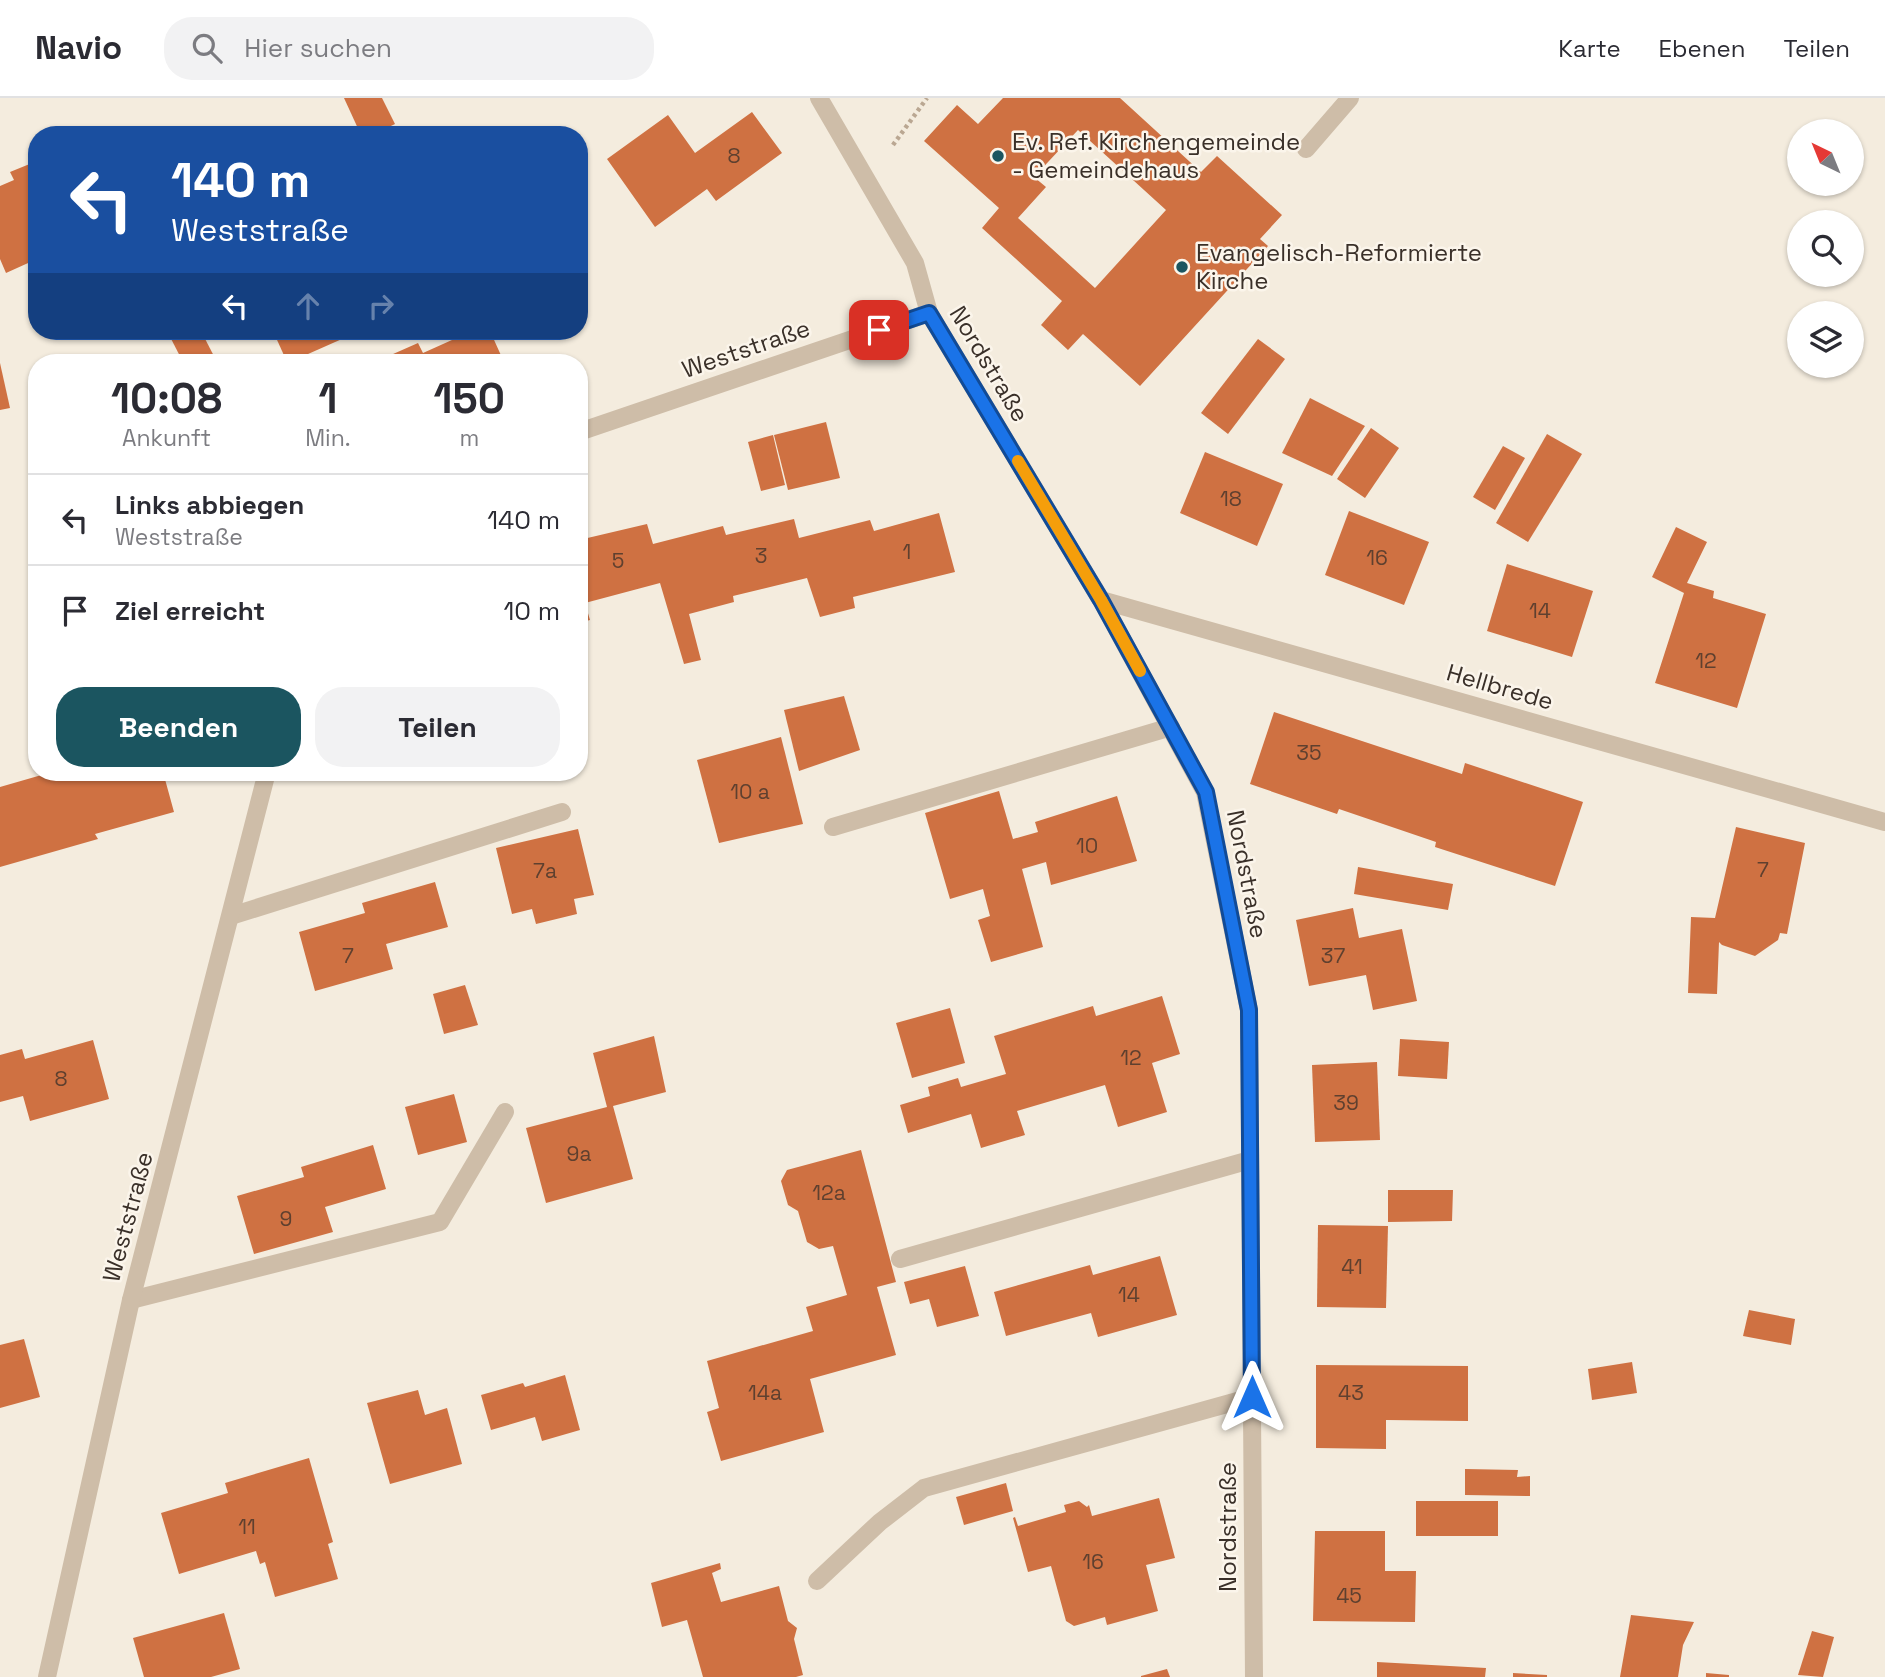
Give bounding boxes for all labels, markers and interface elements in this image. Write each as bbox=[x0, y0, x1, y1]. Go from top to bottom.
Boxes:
search box bbox=[164, 17, 654, 80]
text: Navio bbox=[35, 27, 122, 69]
icon: search bbox=[188, 29, 226, 67]
text: Hier suchen bbox=[244, 31, 392, 65]
text: Karte bbox=[1558, 33, 1621, 64]
text: Ebenen bbox=[1659, 33, 1745, 64]
text: Teilen bbox=[1783, 33, 1850, 64]
north arrow bbox=[1787, 119, 1864, 196]
map controls bbox=[1787, 119, 1864, 378]
place label: Ev. Ref. Kirchengemeinde - Gemeindehaus bbox=[1012, 126, 1300, 185]
house number: 8 bbox=[727, 142, 741, 169]
marker: Ev. Ref. Kirchengemeinde - Gemeindehaus bbox=[990, 148, 1006, 164]
text: 140 m bbox=[171, 149, 310, 211]
icon: left bbox=[56, 154, 147, 245]
text: Weststraße bbox=[171, 210, 349, 250]
button: search bbox=[1787, 210, 1864, 287]
place label: Evangelisch-Reformierte Kirche bbox=[1196, 237, 1482, 296]
marker: Evangelisch-Reformierte Kirche bbox=[1174, 259, 1190, 275]
icon: left bbox=[216, 287, 254, 325]
icon: ahead bbox=[289, 287, 327, 325]
icon: right bbox=[362, 287, 400, 325]
pin bbox=[849, 300, 909, 360]
street label: Nordstraße bbox=[943, 300, 1036, 427]
button: layers bbox=[1787, 301, 1864, 378]
icon: arrive bbox=[860, 311, 898, 349]
street label: Weststraße bbox=[678, 312, 814, 385]
text: 10:08 bbox=[111, 372, 222, 425]
text: 1 bbox=[318, 372, 337, 425]
text: 150 bbox=[434, 372, 505, 425]
text: Ankunft bbox=[122, 423, 211, 453]
text: Min. bbox=[305, 423, 351, 453]
text: m bbox=[459, 423, 479, 453]
house number: 18 bbox=[1220, 485, 1242, 512]
text: Links abbiegen bbox=[115, 488, 304, 522]
icon: left bbox=[56, 501, 94, 539]
text: 140 m bbox=[487, 503, 560, 537]
text: Weststraße bbox=[115, 522, 243, 552]
house number: 1 bbox=[903, 538, 911, 565]
house number: 3 bbox=[755, 542, 767, 569]
house number: 16 bbox=[1366, 544, 1388, 571]
house number: 5 bbox=[612, 547, 624, 574]
icon: arrive bbox=[56, 592, 94, 630]
text: Ziel erreicht bbox=[115, 594, 265, 628]
text: 10 m bbox=[503, 594, 560, 628]
house number: 14 bbox=[1529, 597, 1551, 624]
house number: 12 bbox=[1695, 647, 1717, 674]
street label: Hellbrede bbox=[1443, 657, 1557, 717]
button: Beenden bbox=[56, 687, 301, 767]
button: Teilen bbox=[315, 687, 560, 767]
house number: 35 bbox=[1296, 739, 1322, 766]
house number: 10 a bbox=[730, 778, 770, 805]
street label: Nordstraße bbox=[1220, 807, 1275, 941]
house number: 10 bbox=[1076, 832, 1098, 859]
house number: 7 bbox=[1757, 856, 1769, 883]
house number: 7a bbox=[533, 857, 557, 884]
house number: 7 bbox=[342, 942, 354, 969]
house number: 37 bbox=[1321, 942, 1345, 969]
house number: 12 bbox=[1120, 1044, 1142, 1071]
house number: 8 bbox=[54, 1065, 68, 1092]
house number: 39 bbox=[1333, 1089, 1359, 1116]
house number: 9a bbox=[567, 1140, 591, 1167]
street label: Weststraße bbox=[95, 1148, 160, 1285]
house number: 12a bbox=[812, 1179, 846, 1206]
house number: 9 bbox=[280, 1205, 292, 1232]
house number: 41 bbox=[1341, 1253, 1363, 1280]
house number: 14 bbox=[1118, 1281, 1140, 1308]
position arrow bbox=[1215, 1360, 1289, 1434]
house number: 14a bbox=[748, 1379, 782, 1406]
house number: 43 bbox=[1338, 1379, 1364, 1406]
street label: Nordstraße bbox=[1212, 1462, 1243, 1592]
house number: 11 bbox=[238, 1513, 256, 1540]
house number: 16 bbox=[1082, 1548, 1104, 1575]
house number: 45 bbox=[1336, 1582, 1362, 1609]

